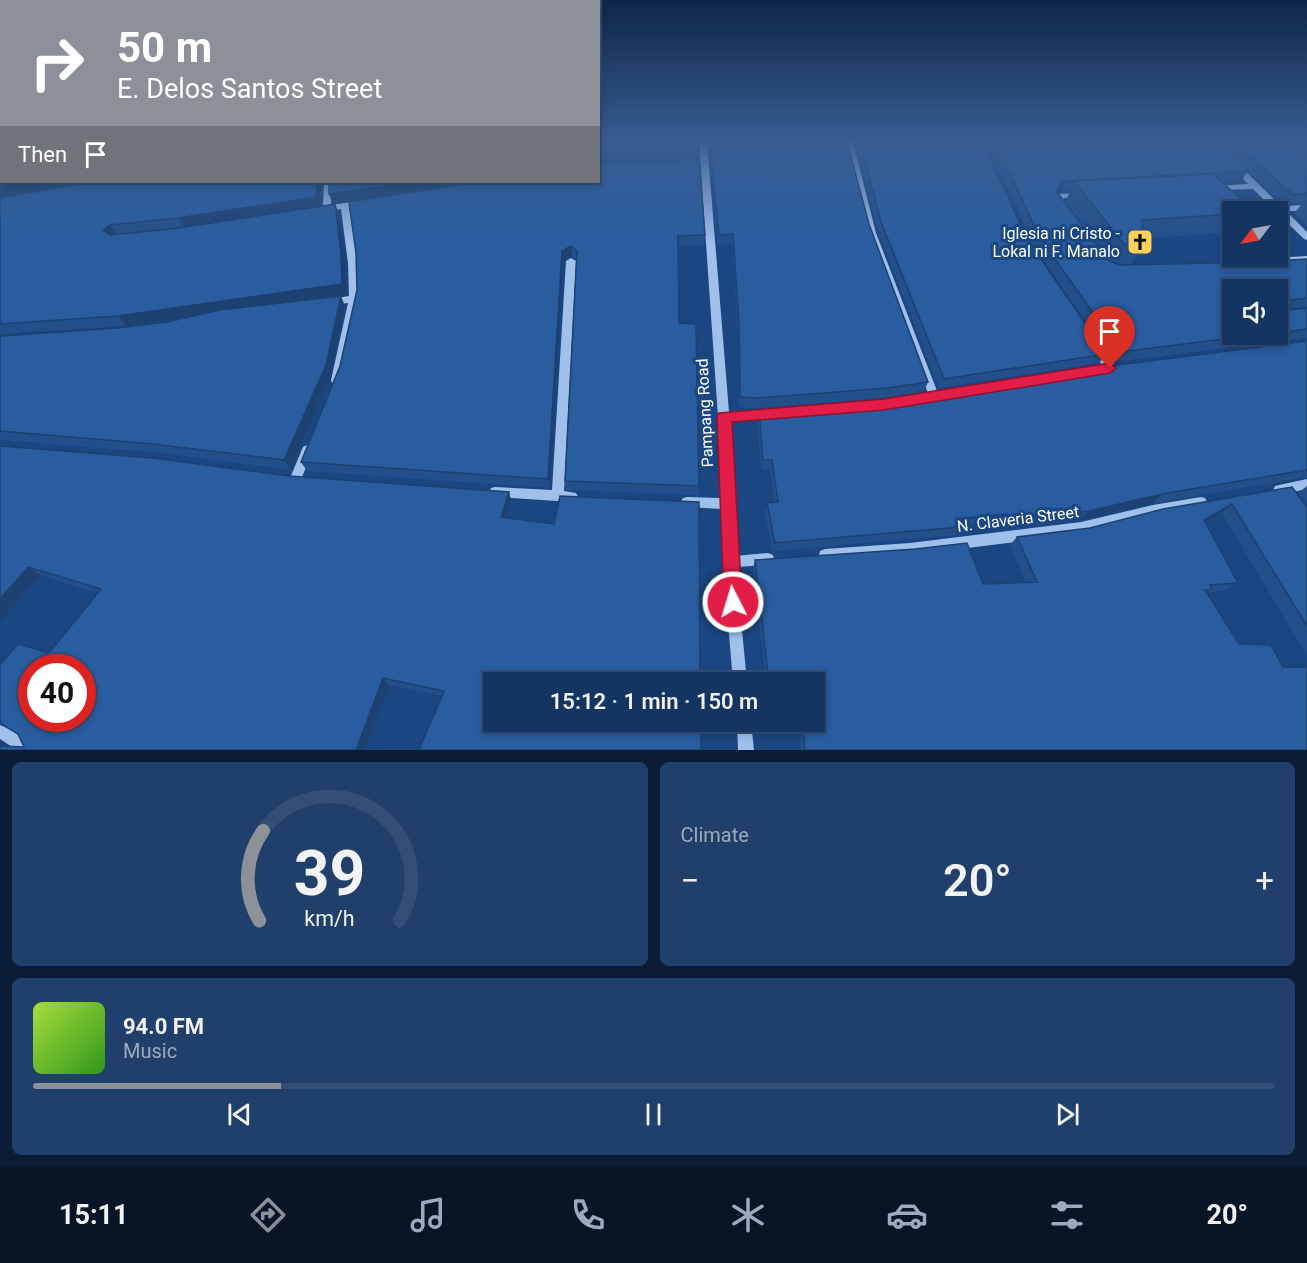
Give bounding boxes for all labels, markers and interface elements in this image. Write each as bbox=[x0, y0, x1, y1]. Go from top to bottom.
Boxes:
text: 50 m bbox=[117, 23, 212, 72]
icon: right bbox=[18, 24, 96, 102]
text: E. Delos Santos Street bbox=[117, 73, 382, 105]
icon: arrive bbox=[79, 138, 112, 171]
text: Then bbox=[18, 142, 67, 167]
north arrow bbox=[1222, 201, 1288, 267]
map controls bbox=[1222, 201, 1288, 345]
place label: Iglesia ni Cristo - Lokal ni F. Manalo bbox=[992, 224, 1121, 261]
church icon: Iglesia ni Cristo - Lokal ni F. Manalo bbox=[1125, 227, 1155, 257]
button: sound bbox=[1222, 279, 1288, 345]
pin bbox=[1084, 306, 1135, 368]
icon: arrive bbox=[1093, 315, 1126, 348]
street label: Pampang Road bbox=[693, 358, 717, 468]
street label: N. Claveria Street bbox=[956, 502, 1080, 536]
position arrow bbox=[701, 570, 765, 634]
speed limit sign: 40 bbox=[18, 654, 96, 732]
text: 15:12 · 1 min · 150 m bbox=[550, 689, 758, 714]
text: Climate bbox=[681, 823, 749, 847]
text: 39 bbox=[294, 837, 366, 910]
text: 20° bbox=[943, 854, 1012, 907]
text: − bbox=[681, 861, 699, 900]
text: + bbox=[1255, 861, 1274, 900]
text: km/h bbox=[305, 906, 355, 931]
text: 94.0 FM bbox=[123, 1014, 204, 1039]
text: Music bbox=[123, 1039, 177, 1063]
icon: previous bbox=[223, 1098, 256, 1131]
icon: pause bbox=[637, 1098, 670, 1131]
icon: next bbox=[1051, 1098, 1084, 1131]
icon: directions bbox=[247, 1194, 289, 1236]
icon: music bbox=[407, 1194, 449, 1236]
icon: phone bbox=[567, 1194, 609, 1236]
icon: climate bbox=[727, 1194, 769, 1236]
icon: car bbox=[886, 1194, 928, 1236]
icon: filters bbox=[1046, 1194, 1088, 1236]
text: 15:11 bbox=[59, 1199, 129, 1231]
text: 20° bbox=[1206, 1199, 1248, 1231]

